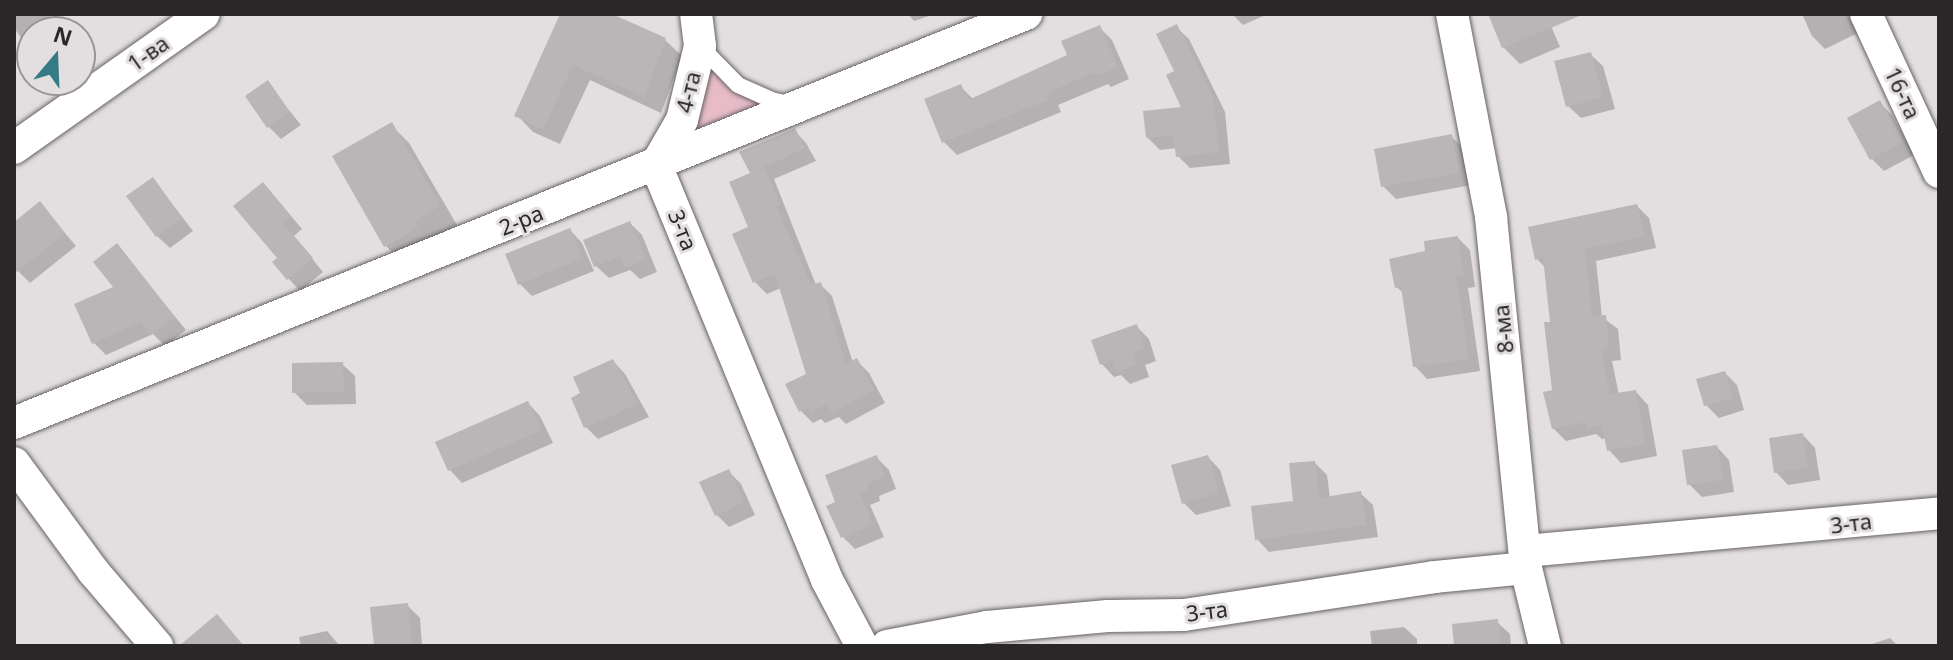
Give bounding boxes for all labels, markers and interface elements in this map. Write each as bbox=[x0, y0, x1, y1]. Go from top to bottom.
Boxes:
north arrow bbox=[16, 16, 96, 96]
text: N bbox=[50, 18, 76, 52]
street label: 1-ва bbox=[122, 29, 174, 77]
street label: 16-та bbox=[1880, 63, 1926, 123]
street label: 4-та bbox=[670, 69, 706, 115]
street label: 2-ра bbox=[495, 199, 547, 241]
street label: 3-та bbox=[663, 206, 703, 254]
street label: 8-ма bbox=[1487, 303, 1519, 355]
street label: 3-та bbox=[1829, 507, 1873, 539]
street label: 3-та bbox=[1185, 595, 1229, 627]

